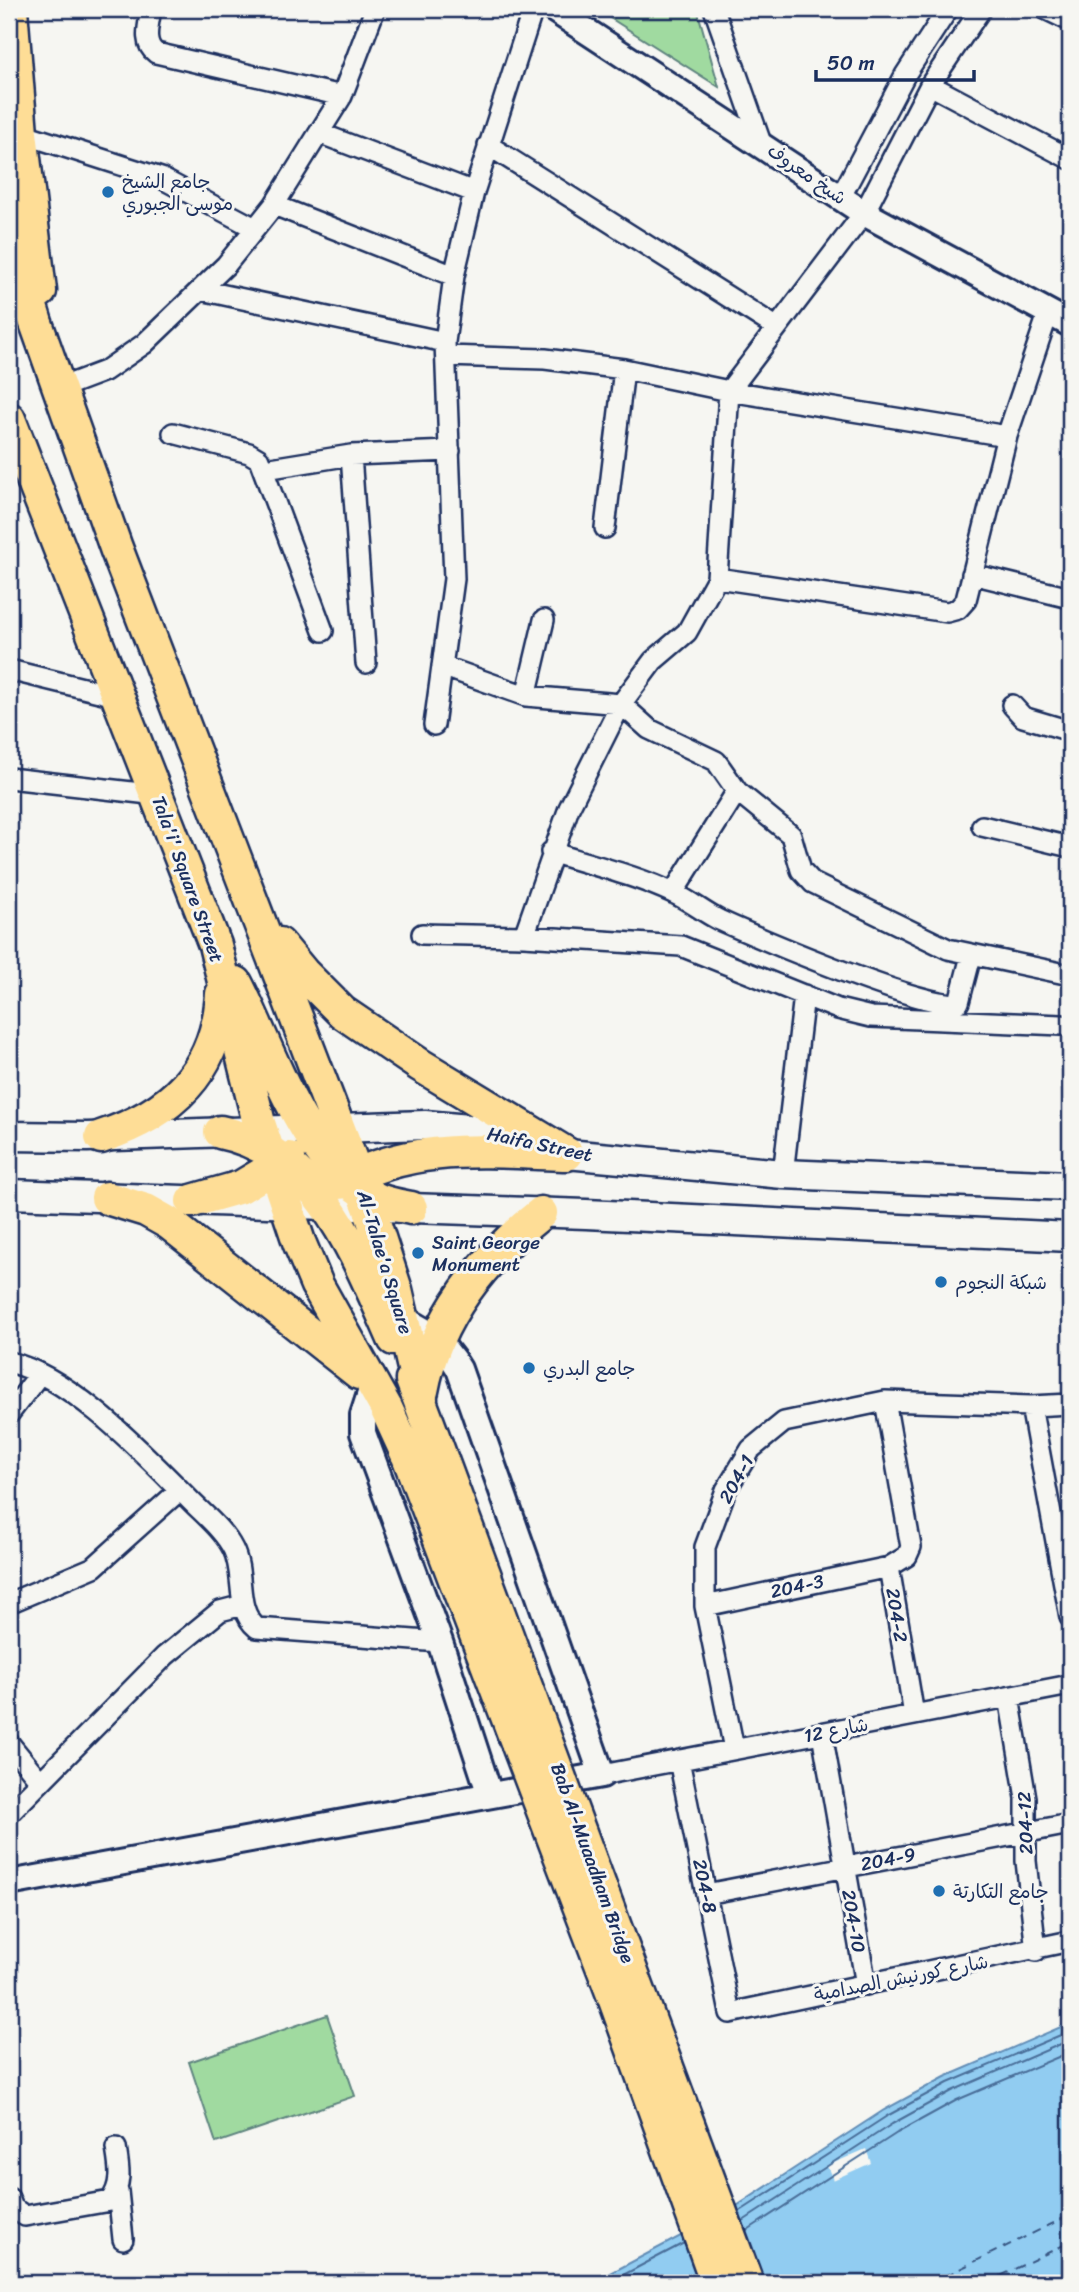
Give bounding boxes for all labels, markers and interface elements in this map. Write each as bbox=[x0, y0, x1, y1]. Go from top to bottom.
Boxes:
scale bar bbox=[816, 38, 974, 82]
text: 50 m bbox=[827, 44, 875, 82]
street label: شیخ معروف bbox=[760, 134, 854, 214]
place label: جامع الشيخ موسى الجبوري bbox=[122, 165, 233, 220]
marker: جامع الشيخ موسى الجبوري bbox=[100, 184, 116, 200]
street label: Tala'i' Square Street bbox=[142, 791, 234, 967]
street label: Haifa Street bbox=[484, 1117, 596, 1171]
street label: Al-Talae'a Square bbox=[347, 1185, 423, 1338]
place label: Saint George Monument bbox=[432, 1226, 540, 1281]
marker: Saint George Monument bbox=[410, 1245, 426, 1261]
place label: شبكة النجوم bbox=[955, 1266, 1047, 1299]
marker: شبكة النجوم bbox=[933, 1274, 949, 1290]
place label: جامع البدري bbox=[543, 1352, 635, 1385]
marker: جامع البدري bbox=[521, 1360, 537, 1376]
street label: 204-1 bbox=[709, 1448, 763, 1510]
street label: 204-3 bbox=[767, 1564, 827, 1608]
street label: 204-2 bbox=[876, 1585, 918, 1645]
street label: شارع 12 bbox=[801, 1708, 871, 1752]
street label: Bab Al-Muaadham Bridge bbox=[541, 1758, 645, 1968]
street label: 204-12 bbox=[1007, 1791, 1043, 1855]
street label: 204-9 bbox=[858, 1838, 918, 1880]
street label: 204-8 bbox=[683, 1856, 727, 1917]
place label: جامع التكارتة bbox=[953, 1875, 1049, 1908]
marker: جامع التكارتة bbox=[931, 1883, 947, 1899]
street label: 204-10 bbox=[832, 1887, 876, 1955]
street label: شارع كورنيش الصدامية bbox=[811, 1945, 991, 2011]

